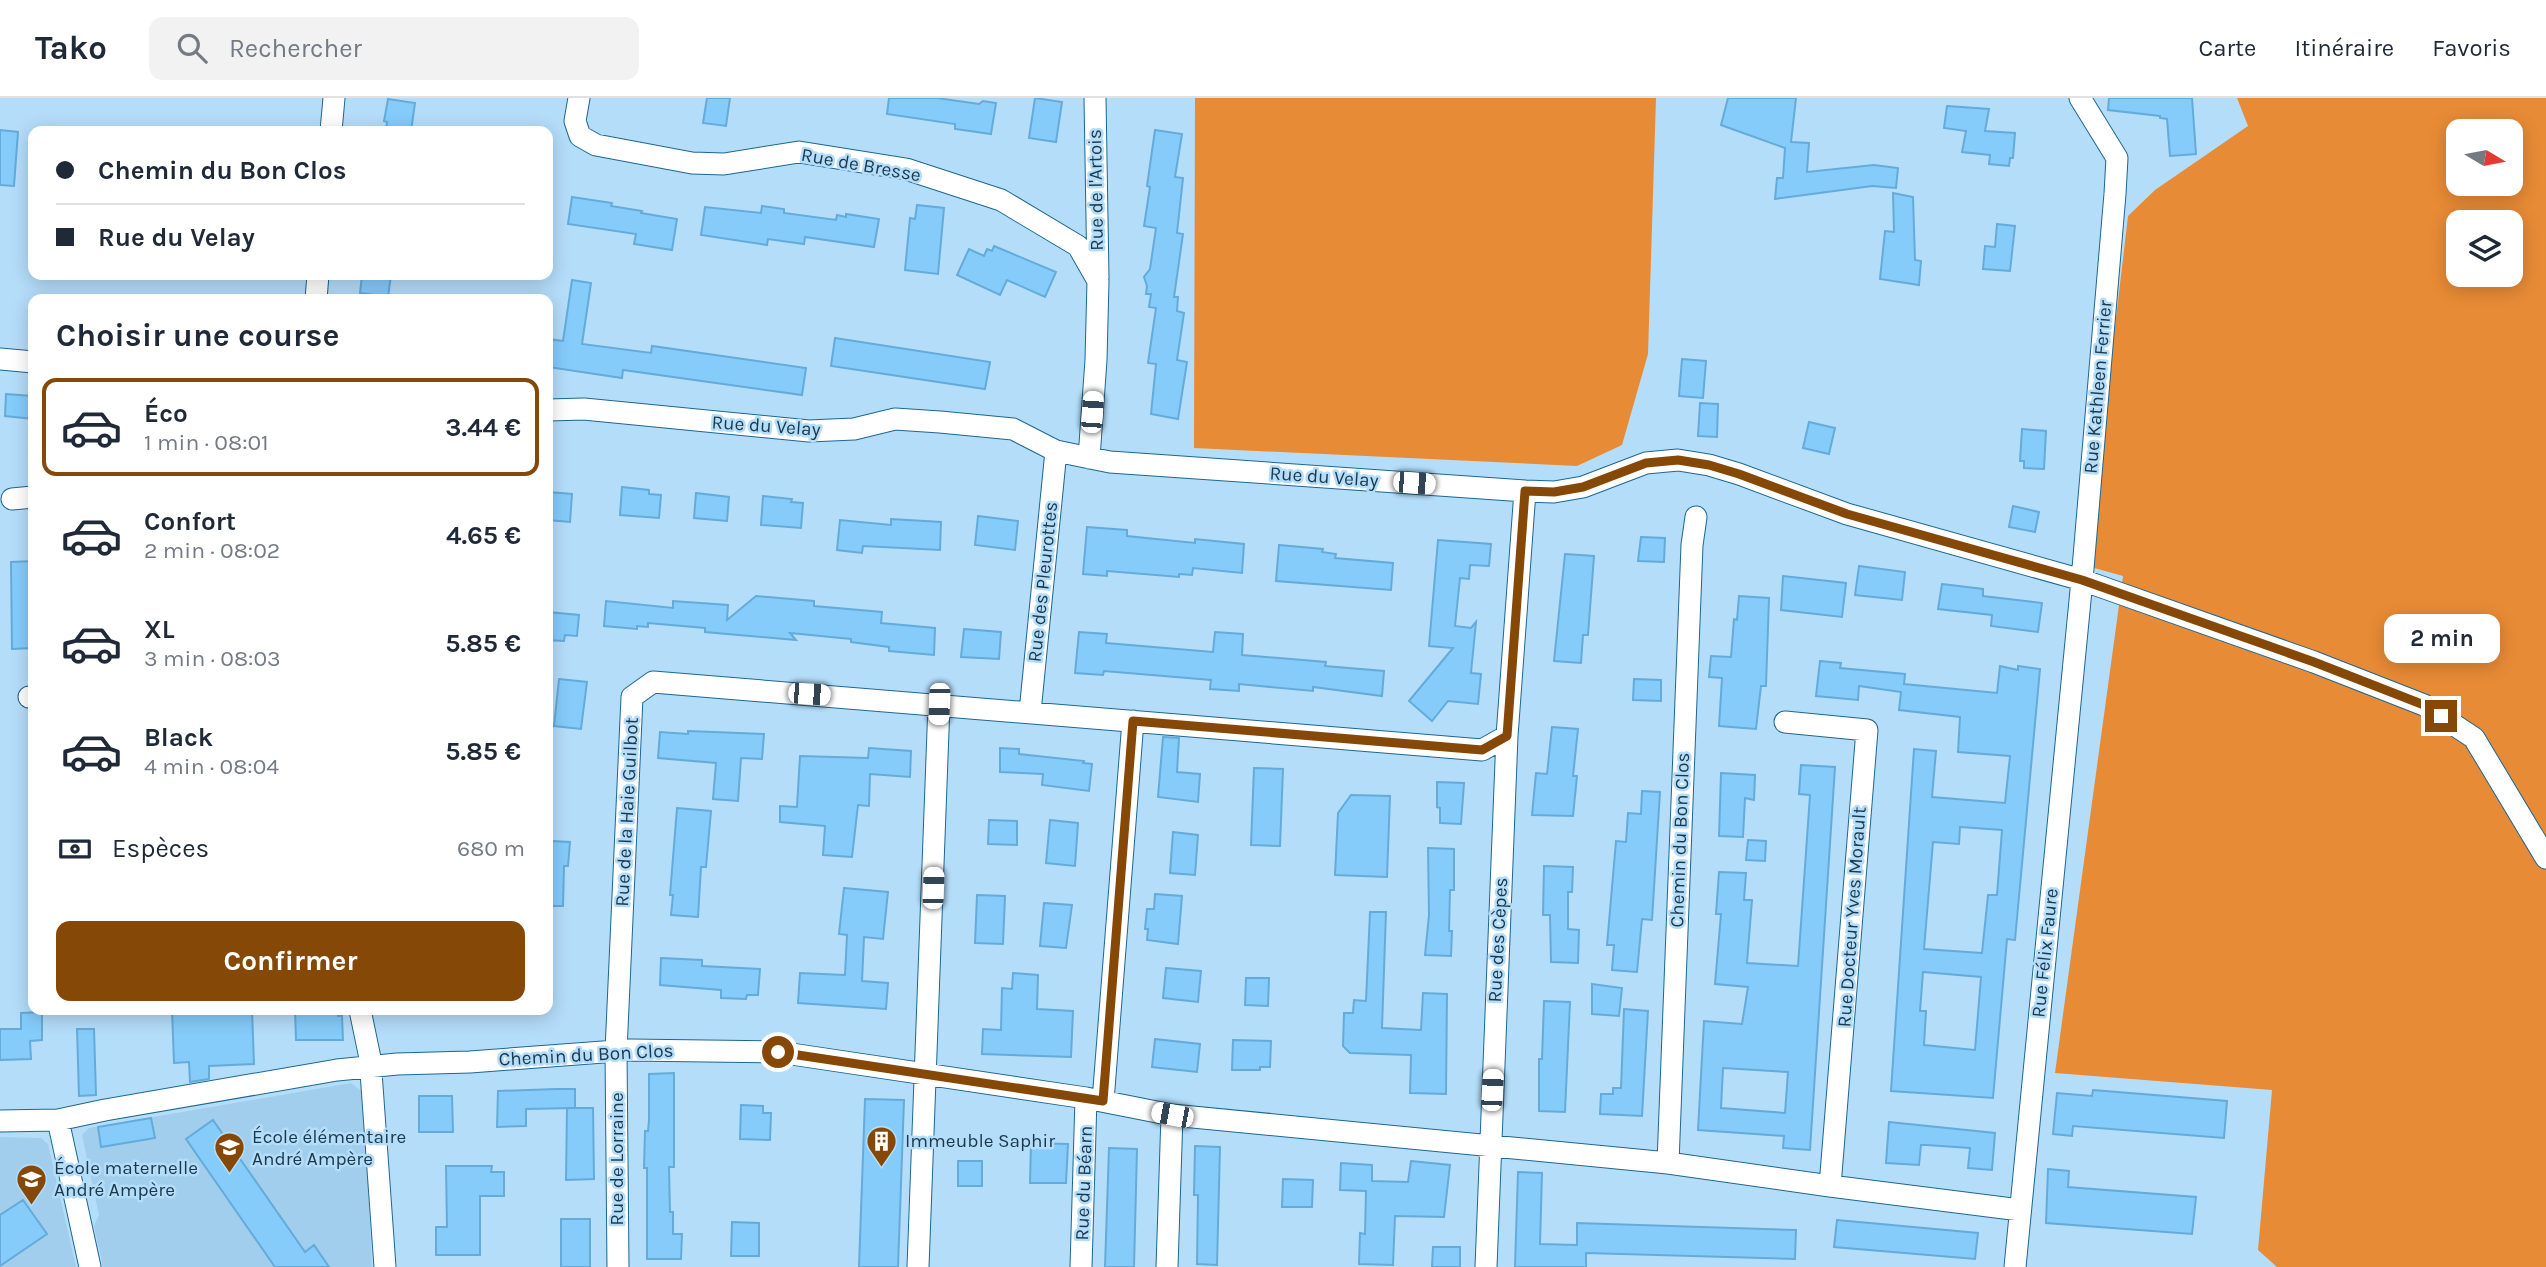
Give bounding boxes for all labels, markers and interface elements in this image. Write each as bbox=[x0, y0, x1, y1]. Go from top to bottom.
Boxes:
search box bbox=[149, 17, 639, 80]
text: Tako bbox=[35, 29, 107, 67]
icon: search bbox=[173, 29, 211, 67]
text: Rechercher bbox=[229, 33, 362, 64]
text: Carte bbox=[2198, 34, 2256, 62]
text: Itinéraire bbox=[2294, 34, 2394, 62]
text: Favoris bbox=[2432, 34, 2511, 62]
north arrow bbox=[2446, 119, 2524, 196]
map controls bbox=[2446, 119, 2523, 287]
street label: Rue de l'Artois bbox=[1084, 129, 1108, 251]
street label: Rue de Bresse bbox=[799, 144, 923, 186]
text: Chemin du Bon Clos bbox=[98, 155, 346, 186]
button: layers bbox=[2446, 210, 2523, 287]
text: Rue du Velay bbox=[98, 222, 255, 253]
street label: Rue Kathleen Ferrier bbox=[2079, 299, 2117, 475]
text: Choisir une course bbox=[56, 317, 339, 354]
car bbox=[1081, 390, 1104, 434]
icon: car bbox=[60, 396, 123, 459]
text: Éco bbox=[144, 398, 188, 429]
street label: Rue du Velay bbox=[711, 411, 821, 441]
text: 3.44 € bbox=[445, 412, 521, 443]
text: 1 min · 08:01 bbox=[144, 429, 269, 456]
street label: Rue du Velay bbox=[1269, 462, 1379, 492]
car bbox=[1393, 471, 1436, 495]
street label: Rue des Pleurottes bbox=[1024, 501, 1062, 663]
icon: car bbox=[60, 504, 123, 567]
text: Confort bbox=[144, 506, 236, 537]
text: 4.65 € bbox=[446, 520, 521, 551]
text: 2 min · 08:02 bbox=[144, 537, 280, 564]
icon: car bbox=[60, 612, 123, 675]
text: XL bbox=[144, 614, 175, 645]
callout: 2 min bbox=[2383, 614, 2499, 664]
text: 2 min bbox=[2410, 625, 2474, 652]
text: 5.85 € bbox=[445, 628, 521, 659]
text: 3 min · 08:03 bbox=[144, 645, 281, 672]
car bbox=[788, 682, 831, 706]
car bbox=[928, 683, 951, 725]
route end bbox=[2425, 700, 2457, 732]
street label: Rue de la Haie Guilbot bbox=[611, 717, 643, 907]
icon: car bbox=[60, 720, 123, 783]
text: Black bbox=[144, 722, 213, 753]
text: 5.85 € bbox=[445, 736, 521, 767]
street label: Chemin du Bon Clos bbox=[1666, 752, 1694, 928]
text: 4 min · 08:04 bbox=[144, 753, 279, 780]
street label: Rue Docteur Yves Morault bbox=[1833, 806, 1871, 1028]
icon: cash bbox=[56, 830, 94, 868]
text: Espèces bbox=[112, 833, 209, 864]
text: 680 m bbox=[457, 835, 525, 862]
car bbox=[922, 867, 945, 909]
street label: Rue des Cèpes bbox=[1484, 877, 1512, 1003]
street label: Rue Félix Faure bbox=[2027, 887, 2063, 1019]
button: Confirmer bbox=[56, 921, 525, 1001]
route start bbox=[762, 1036, 794, 1068]
street label: Chemin du Bon Clos bbox=[498, 1039, 674, 1071]
car bbox=[1481, 1068, 1504, 1112]
street label: Rue de Lorraine bbox=[606, 1092, 628, 1226]
car bbox=[1150, 1101, 1195, 1129]
building icon: Immeuble Saphir bbox=[865, 1124, 899, 1168]
place label: École élémentaire André Ampère bbox=[252, 1125, 406, 1170]
street label: Rue du Béarn bbox=[1071, 1125, 1097, 1241]
place label: Immeuble Saphir bbox=[905, 1130, 1055, 1152]
school or university icon: École élémentaire André Ampère bbox=[212, 1131, 246, 1175]
place label: École maternelle André Ampère bbox=[54, 1156, 198, 1201]
school or university icon: École maternelle André Ampère bbox=[14, 1162, 48, 1206]

